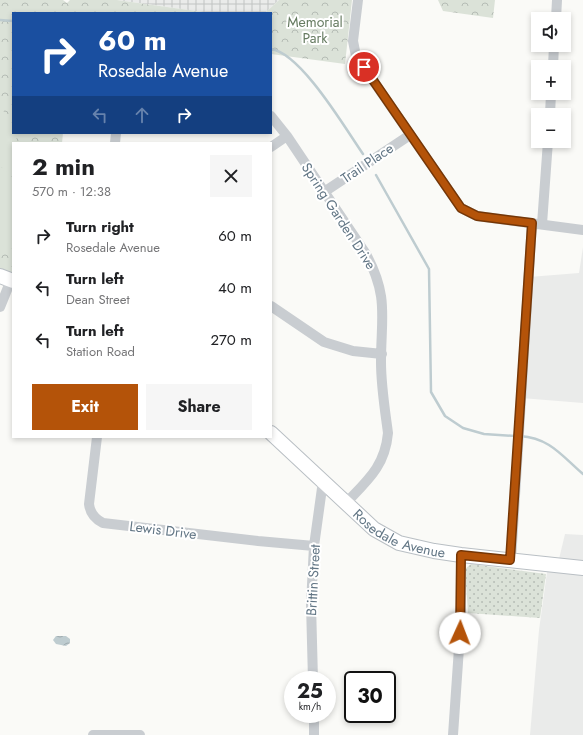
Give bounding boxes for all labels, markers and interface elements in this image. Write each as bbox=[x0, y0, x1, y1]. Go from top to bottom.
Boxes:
park label: Memorial Park bbox=[287, 12, 343, 48]
map controls bbox=[531, 12, 571, 148]
button: sound bbox=[531, 12, 571, 52]
text: 60 m bbox=[98, 20, 167, 61]
icon: right bbox=[32, 28, 84, 80]
pin bbox=[347, 50, 381, 84]
icon: arrive bbox=[353, 56, 375, 78]
text: Rosedale Avenue bbox=[98, 58, 228, 84]
button: + bbox=[531, 60, 571, 100]
icon: left bbox=[89, 104, 111, 126]
icon: ahead bbox=[131, 104, 153, 126]
icon: right bbox=[173, 104, 195, 126]
button: − bbox=[531, 108, 571, 148]
street label: Trail Place bbox=[337, 138, 397, 188]
text: 2 min bbox=[32, 149, 95, 184]
button: close bbox=[210, 155, 252, 197]
street label: Spring Garden Drive bbox=[297, 159, 381, 273]
text: 570 m · 12:38 bbox=[32, 182, 111, 201]
text: Turn right bbox=[66, 216, 134, 238]
icon: right bbox=[32, 225, 54, 247]
text: 60 m bbox=[218, 225, 252, 247]
text: Rosedale Avenue bbox=[66, 238, 160, 257]
text: Turn left bbox=[66, 268, 124, 290]
icon: left bbox=[32, 277, 54, 299]
text: 40 m bbox=[218, 277, 252, 299]
text: Dean Street bbox=[66, 290, 130, 309]
text: Turn left bbox=[66, 320, 124, 342]
icon: left bbox=[32, 329, 54, 351]
text: 270 m bbox=[210, 329, 252, 351]
text: Station Road bbox=[66, 342, 135, 361]
button: Exit bbox=[32, 384, 138, 430]
button: Share bbox=[146, 384, 252, 430]
street label: Rosedale Avenue bbox=[349, 504, 447, 563]
street label: Lewis Drive bbox=[128, 516, 198, 544]
street label: Brittin Street bbox=[301, 543, 325, 616]
position arrow bbox=[439, 612, 481, 654]
speed limit sign: 30 bbox=[344, 671, 396, 723]
text: 25 bbox=[297, 677, 323, 706]
text: km/h bbox=[299, 699, 321, 714]

